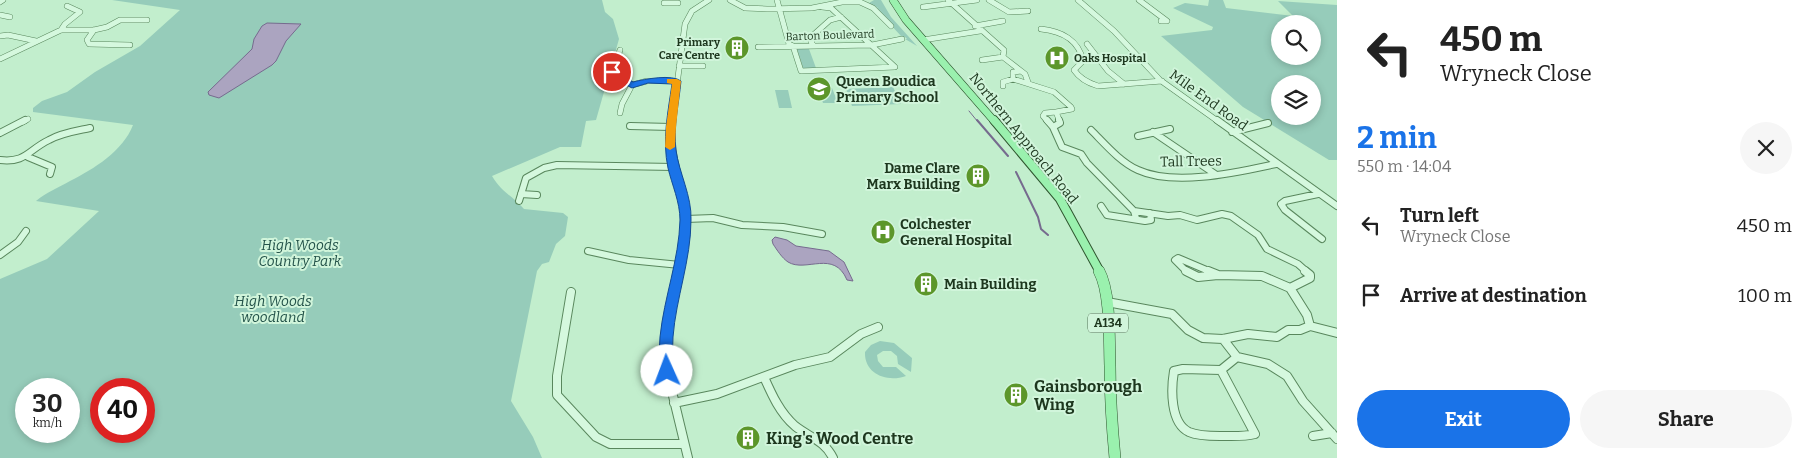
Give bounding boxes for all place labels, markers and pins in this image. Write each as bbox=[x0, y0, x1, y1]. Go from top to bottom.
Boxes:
building icon: Primary Care Centre bbox=[724, 35, 750, 61]
place label: Primary Care Centre bbox=[659, 36, 721, 62]
hospital icon: Oaks Hospital bbox=[1044, 45, 1070, 71]
pin bbox=[591, 51, 633, 93]
place label: Oaks Hospital bbox=[1074, 52, 1147, 65]
place label: Queen Boudica Primary School bbox=[836, 73, 939, 106]
school or university icon: Queen Boudica Primary School bbox=[806, 76, 832, 102]
place label: Dame Clare Marx Building bbox=[867, 160, 960, 193]
building icon: Dame Clare Marx Building bbox=[965, 163, 991, 189]
place label: Colchester General Hospital bbox=[900, 216, 1012, 249]
hospital icon: Colchester General Hospital bbox=[870, 219, 896, 245]
building icon: Main Building bbox=[913, 271, 939, 297]
place label: Main Building bbox=[944, 276, 1036, 293]
place label: Gainsborough Wing bbox=[1034, 377, 1142, 414]
building icon: Gainsborough Wing bbox=[1003, 382, 1029, 408]
building icon: King's Wood Centre bbox=[735, 425, 761, 451]
place label: King's Wood Centre bbox=[766, 429, 914, 448]

